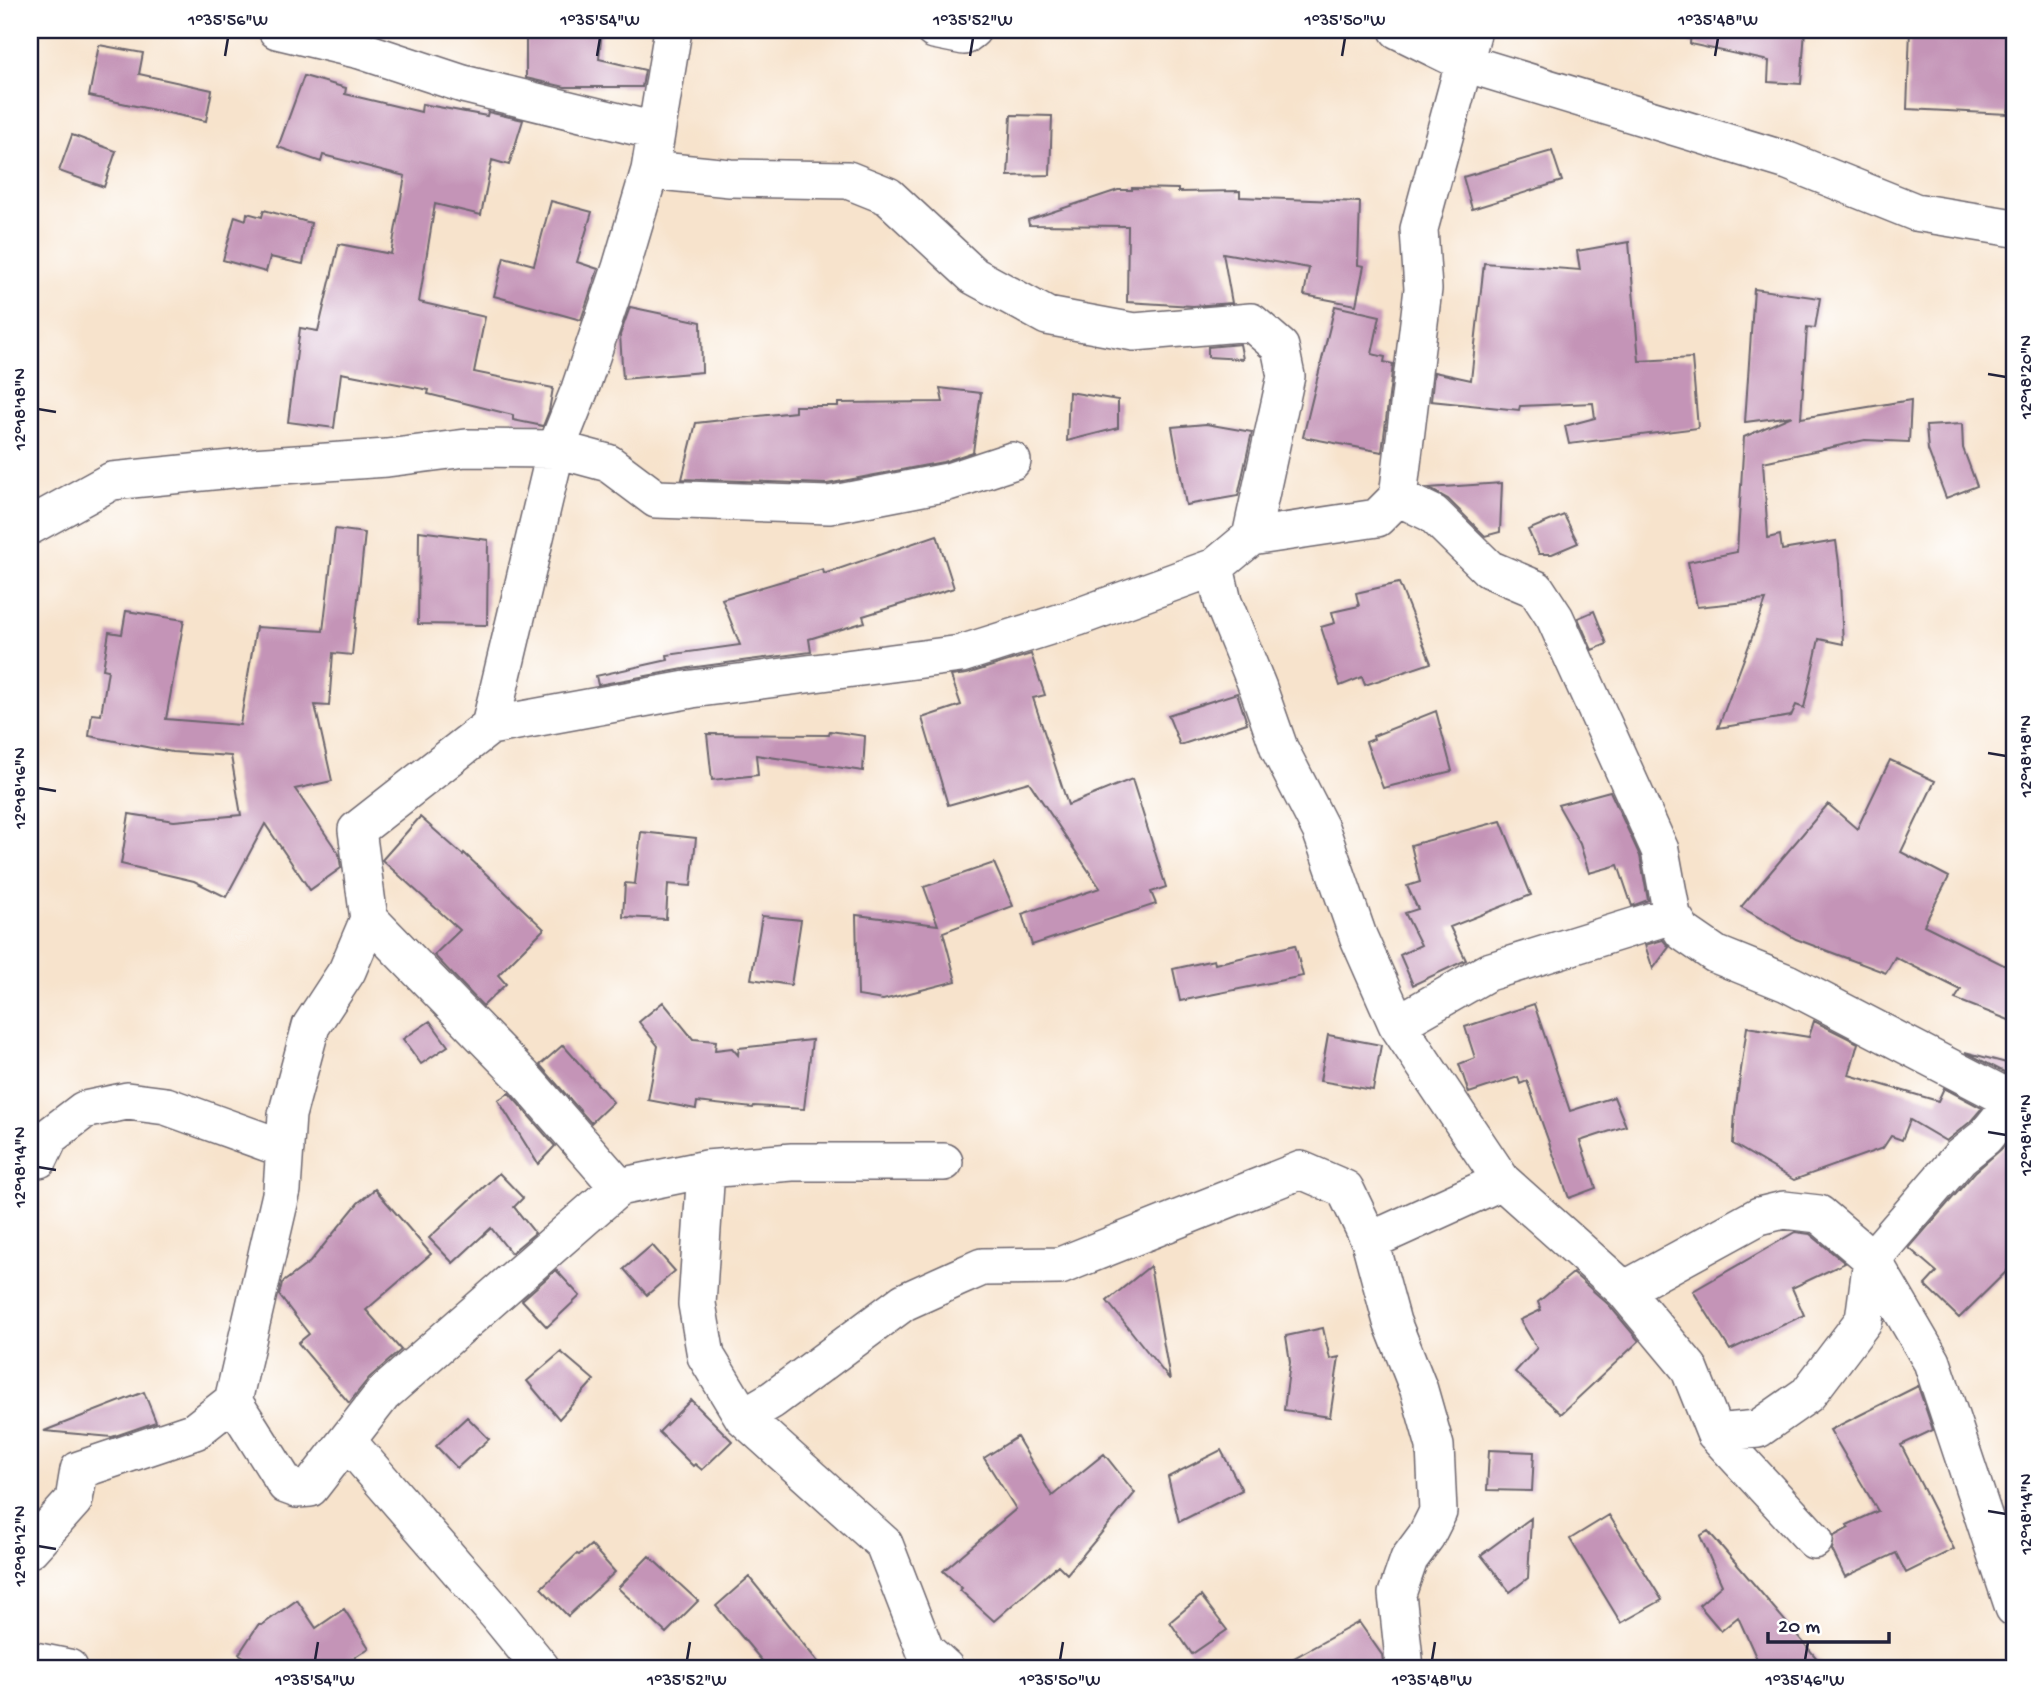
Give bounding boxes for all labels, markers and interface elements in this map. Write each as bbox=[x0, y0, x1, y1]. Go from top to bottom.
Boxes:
text: 1°35'56"W bbox=[187, 11, 268, 32]
text: 1°35'54"W bbox=[559, 11, 640, 32]
text: 1°35'52"W bbox=[932, 11, 1013, 32]
text: 1°35'50"W bbox=[1303, 11, 1386, 32]
text: 1°35'48"W bbox=[1677, 11, 1758, 32]
text: 12°18'20"N bbox=[2017, 335, 2038, 420]
text: 12°18'18"N bbox=[11, 368, 32, 451]
text: 12°18'18"N bbox=[2017, 715, 2038, 798]
text: 12°18'16"N bbox=[11, 747, 32, 830]
text: 12°18'16"N bbox=[2017, 1094, 2038, 1177]
text: 12°18'14"N bbox=[11, 1127, 32, 1208]
text: 12°18'14"N bbox=[2017, 1474, 2038, 1555]
text: 12°18'12"N bbox=[11, 1505, 32, 1588]
scale bar bbox=[1768, 1600, 1888, 1644]
text: 20 m bbox=[1778, 1616, 1820, 1641]
text: 1°35'54"W bbox=[274, 1671, 355, 1692]
text: 1°35'52"W bbox=[646, 1671, 727, 1692]
text: 1°35'50"W bbox=[1018, 1671, 1101, 1692]
text: 1°35'48"W bbox=[1391, 1671, 1472, 1692]
text: 1°35'46"W bbox=[1764, 1671, 1845, 1692]

